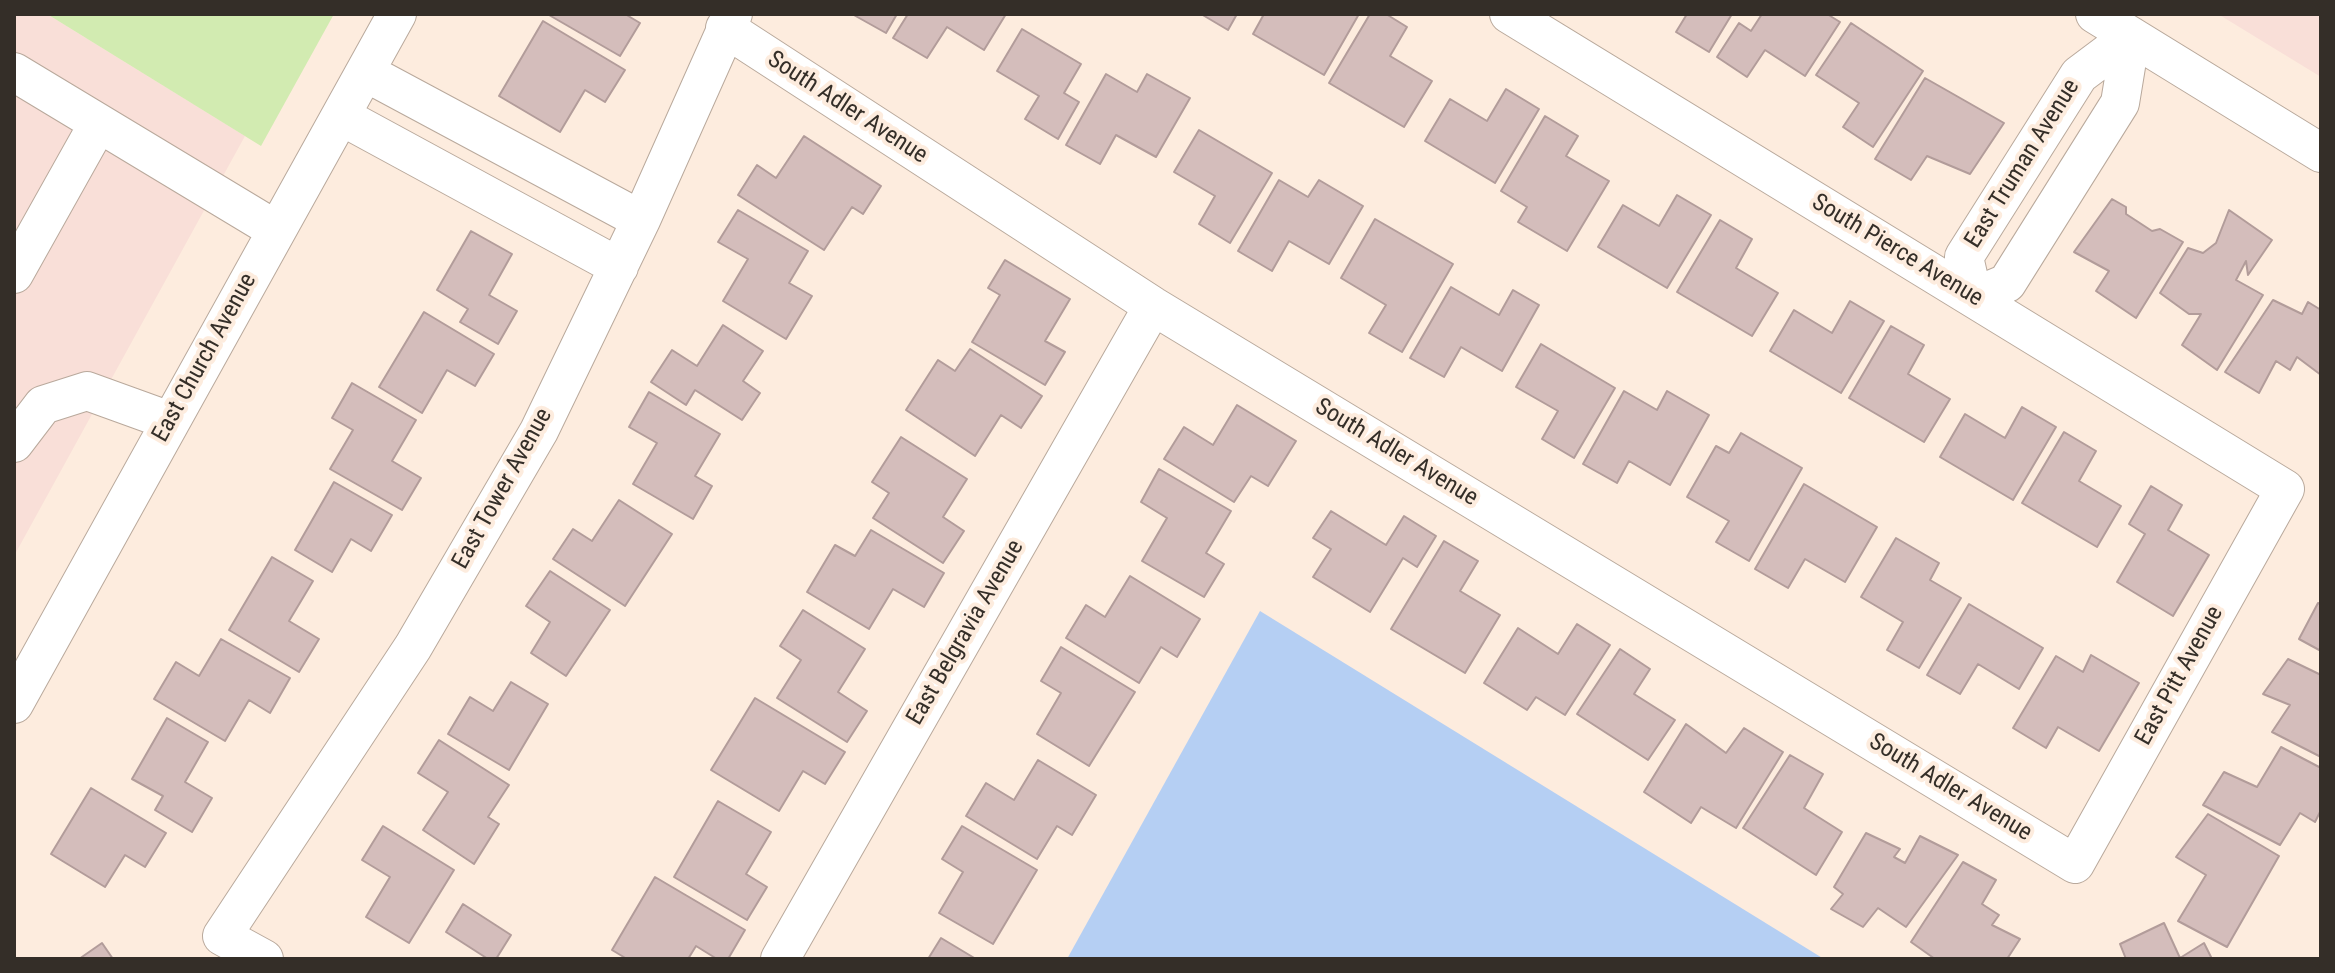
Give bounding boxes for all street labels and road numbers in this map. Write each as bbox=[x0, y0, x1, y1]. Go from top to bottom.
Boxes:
street label: South Adler Avenue bbox=[762, 46, 932, 170]
street label: East Truman Avenue bbox=[1960, 74, 2086, 254]
street label: South Pierce Avenue bbox=[1806, 189, 1988, 313]
street label: East Church Avenue bbox=[147, 269, 263, 447]
street label: South Adler Avenue bbox=[1309, 393, 1483, 513]
street label: East Tower Avenue bbox=[447, 404, 559, 574]
street label: East Belgravia Avenue bbox=[901, 535, 1031, 731]
street label: East Pitt Avenue bbox=[2130, 601, 2230, 751]
street label: South Adler Avenue bbox=[1863, 728, 2037, 848]

